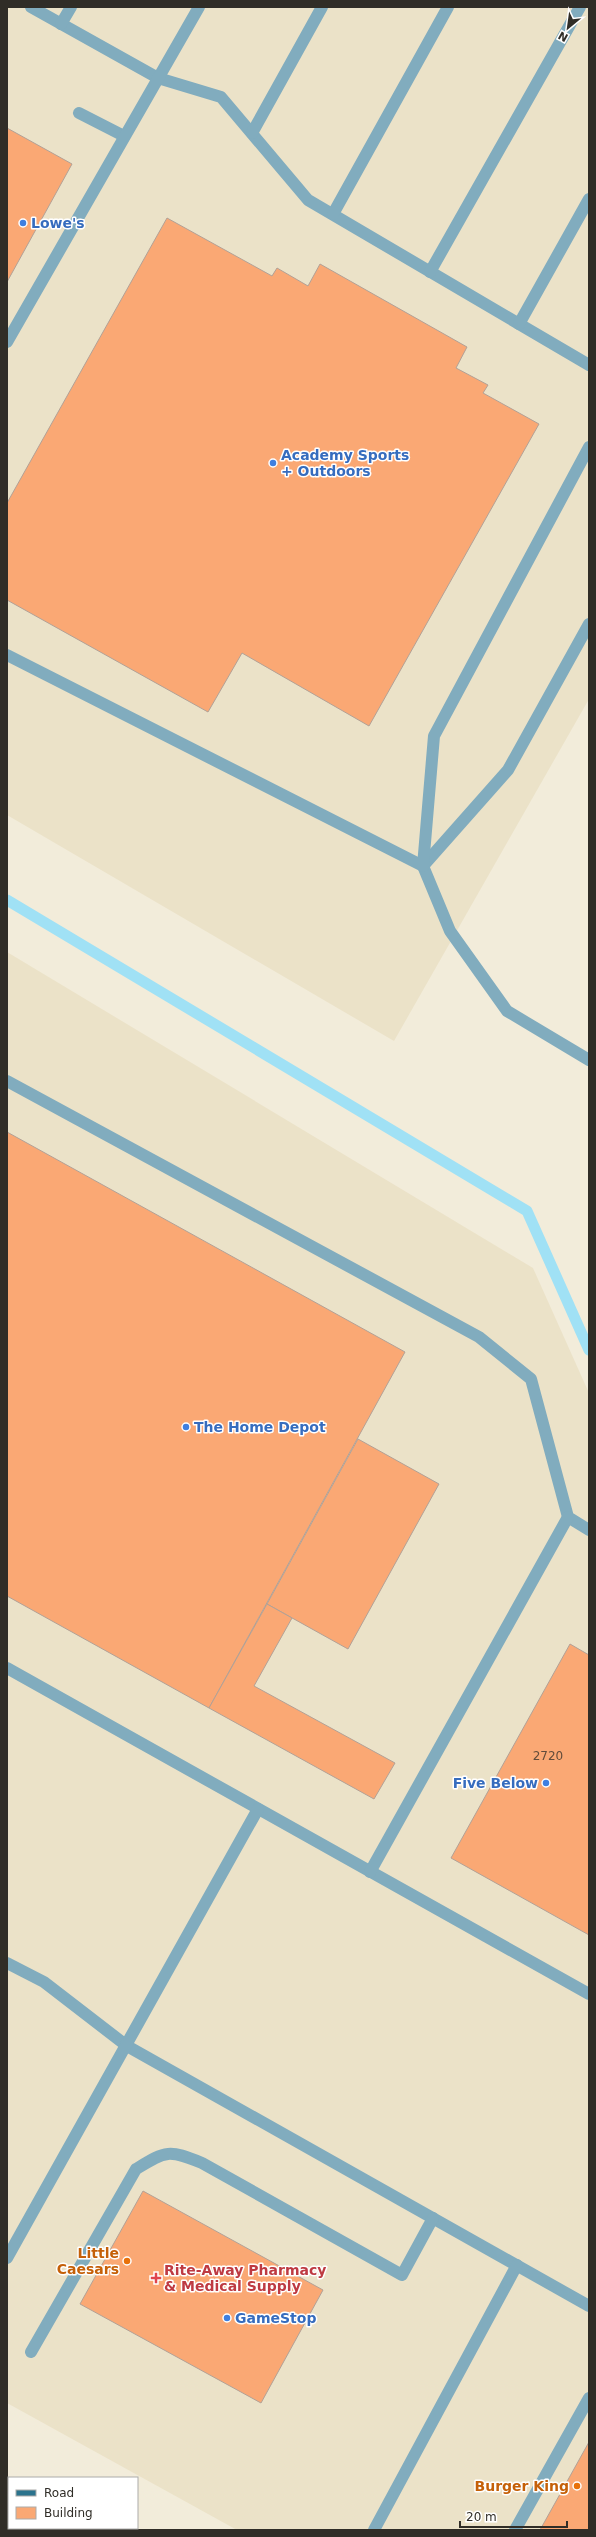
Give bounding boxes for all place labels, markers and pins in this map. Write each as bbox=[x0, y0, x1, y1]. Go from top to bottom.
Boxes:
place label: Lowe's bbox=[31, 215, 85, 231]
marker: Lowe's bbox=[18, 218, 28, 228]
place label: Academy Sports + Outdoors bbox=[281, 447, 409, 479]
marker: Academy Sports + Outdoors bbox=[268, 458, 278, 468]
place label: The Home Depot bbox=[194, 1419, 326, 1435]
marker: The Home Depot bbox=[181, 1422, 191, 1432]
place label: Five Below bbox=[453, 1775, 538, 1791]
marker: Five Below bbox=[541, 1778, 551, 1788]
place label: Little Caesars bbox=[57, 2245, 119, 2277]
marker: Little Caesars bbox=[122, 2256, 132, 2266]
place label: Rite-Away Pharmacy & Medical Supply bbox=[164, 2262, 326, 2294]
marker: Rite-Away Pharmacy & Medical Supply bbox=[151, 2273, 161, 2283]
place label: GameStop bbox=[235, 2310, 316, 2326]
marker: GameStop bbox=[222, 2313, 232, 2323]
place label: Burger King bbox=[475, 2478, 569, 2494]
marker: Burger King bbox=[572, 2481, 582, 2491]

